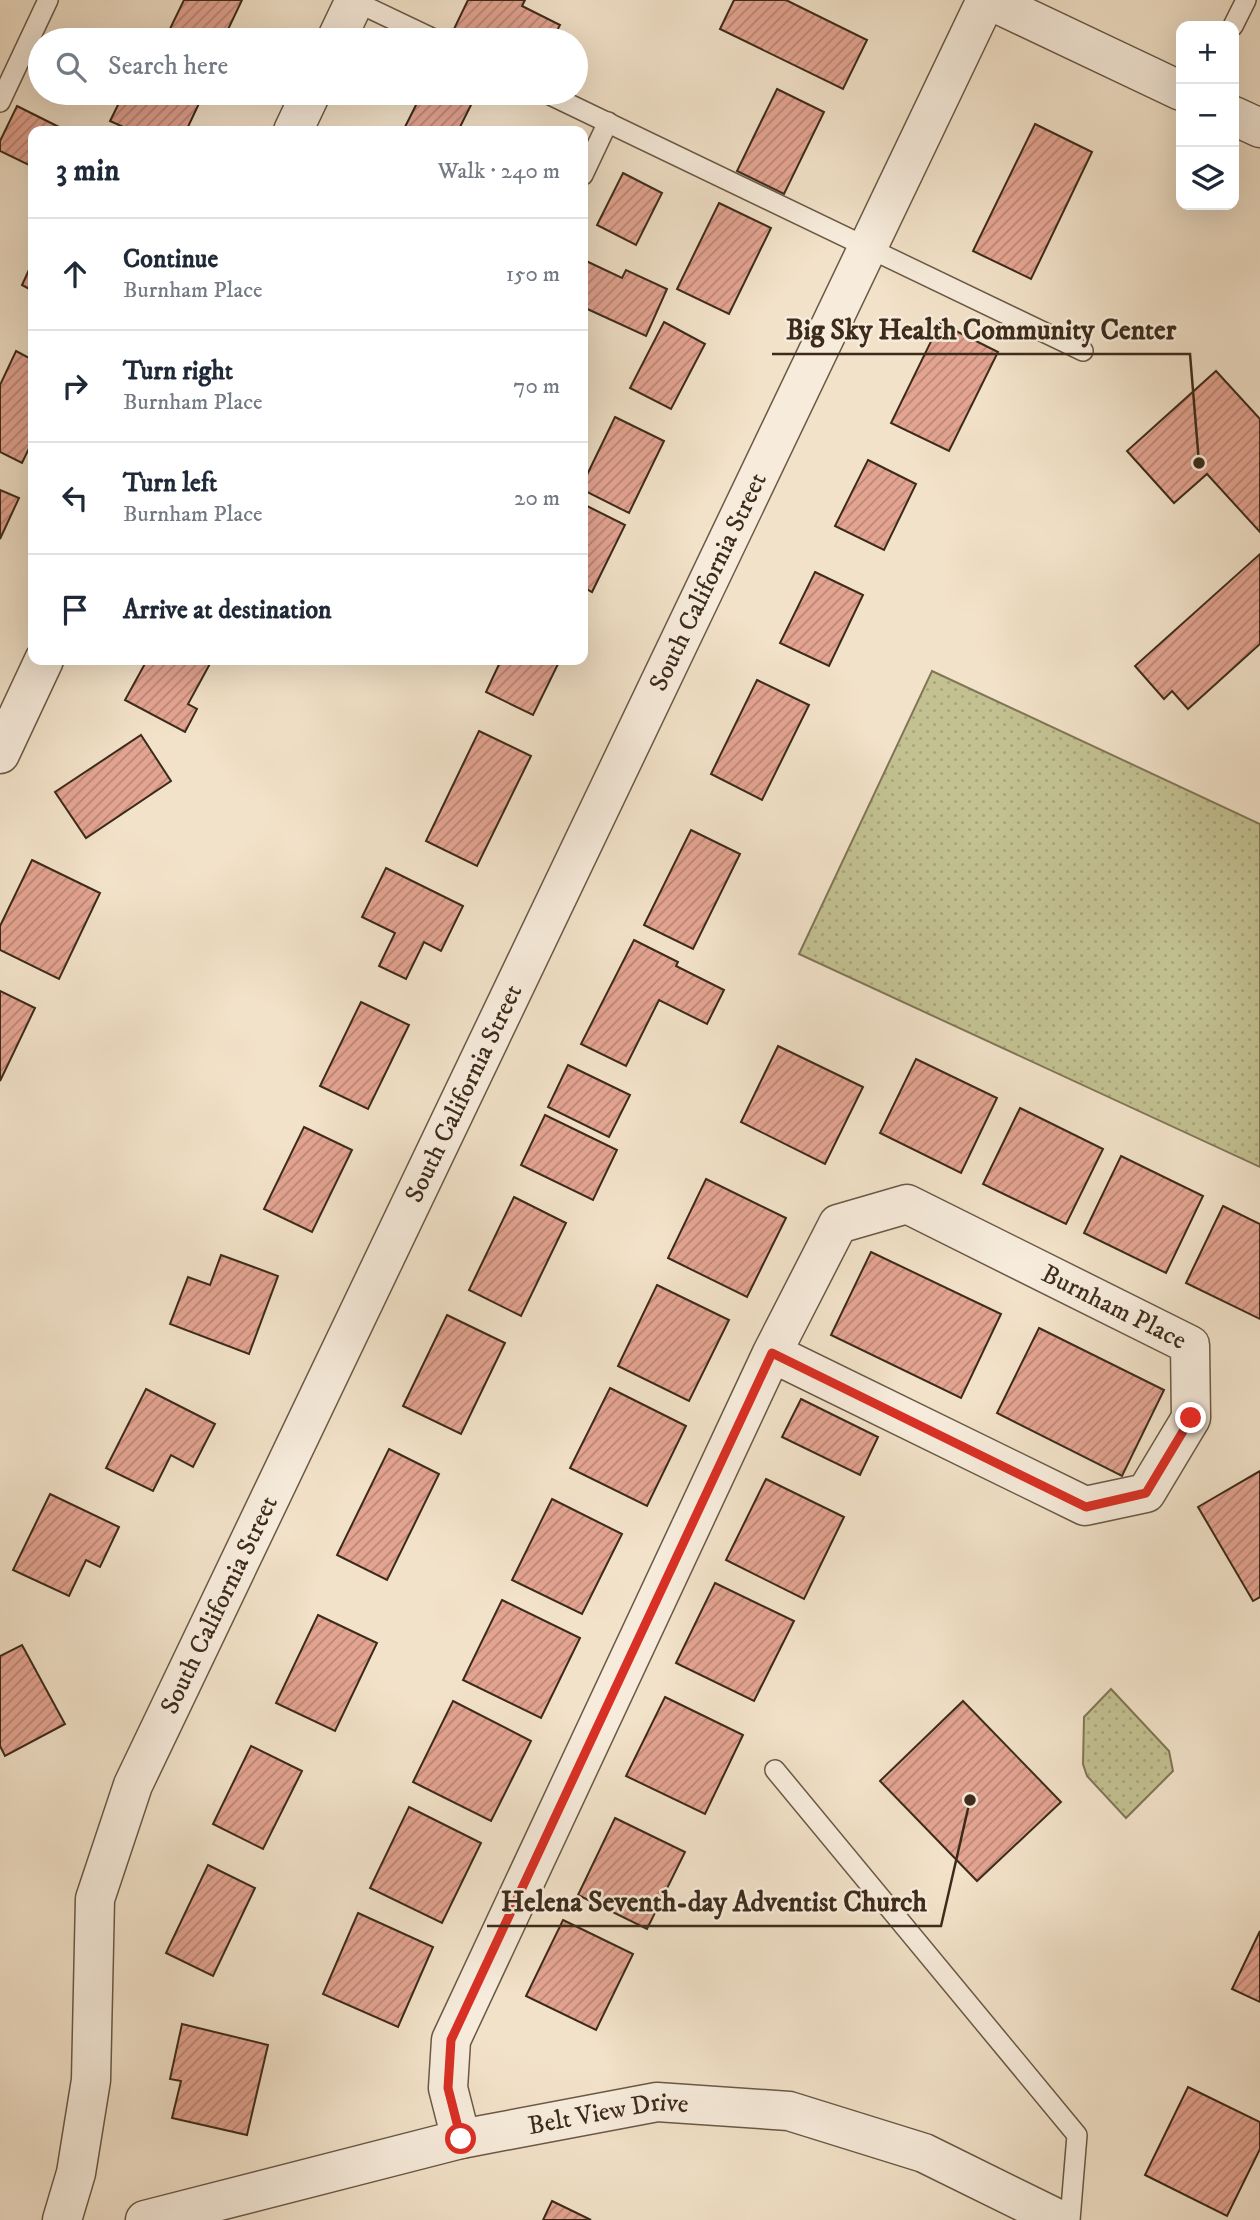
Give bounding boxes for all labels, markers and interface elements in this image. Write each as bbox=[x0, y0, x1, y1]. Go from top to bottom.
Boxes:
map controls bbox=[1176, 21, 1239, 210]
button: + bbox=[1176, 21, 1239, 84]
search box bbox=[28, 28, 588, 105]
icon: search bbox=[52, 48, 90, 86]
text: Search here bbox=[108, 50, 228, 83]
button: − bbox=[1176, 84, 1239, 147]
button: layers bbox=[1176, 147, 1239, 210]
text: 3 min bbox=[56, 153, 120, 190]
text: Walk · 240 m bbox=[438, 157, 560, 186]
text: Continue bbox=[123, 243, 218, 276]
icon: ahead bbox=[56, 255, 94, 293]
text: 150 m bbox=[506, 260, 560, 289]
text: Burnham Place bbox=[123, 276, 263, 305]
callout: Big Sky Health Community Center bbox=[772, 305, 1190, 354]
text: Big Sky Health Community Center bbox=[786, 313, 1177, 348]
text: Turn right bbox=[123, 355, 233, 388]
icon: right bbox=[56, 367, 94, 405]
text: 70 m bbox=[513, 372, 560, 401]
text: Burnham Place bbox=[123, 388, 263, 417]
text: Turn left bbox=[123, 467, 217, 500]
street label: South California Street bbox=[642, 467, 774, 696]
icon: left bbox=[56, 479, 94, 517]
text: 20 m bbox=[514, 484, 560, 513]
text: Burnham Place bbox=[123, 500, 263, 529]
icon: arrive bbox=[56, 591, 94, 629]
text: Arrive at destination bbox=[123, 594, 332, 627]
street label: South California Street bbox=[397, 979, 530, 1208]
street label: Burnham Place bbox=[1036, 1257, 1192, 1357]
route end bbox=[1175, 1402, 1206, 1433]
street label: South California Street bbox=[153, 1490, 285, 1719]
callout: Helena Seventh-day Adventist Church bbox=[487, 1877, 941, 1926]
text: Helena Seventh-day Adventist Church bbox=[501, 1885, 927, 1920]
street label: Belt View Drive bbox=[525, 2085, 690, 2143]
route start bbox=[445, 2123, 476, 2154]

